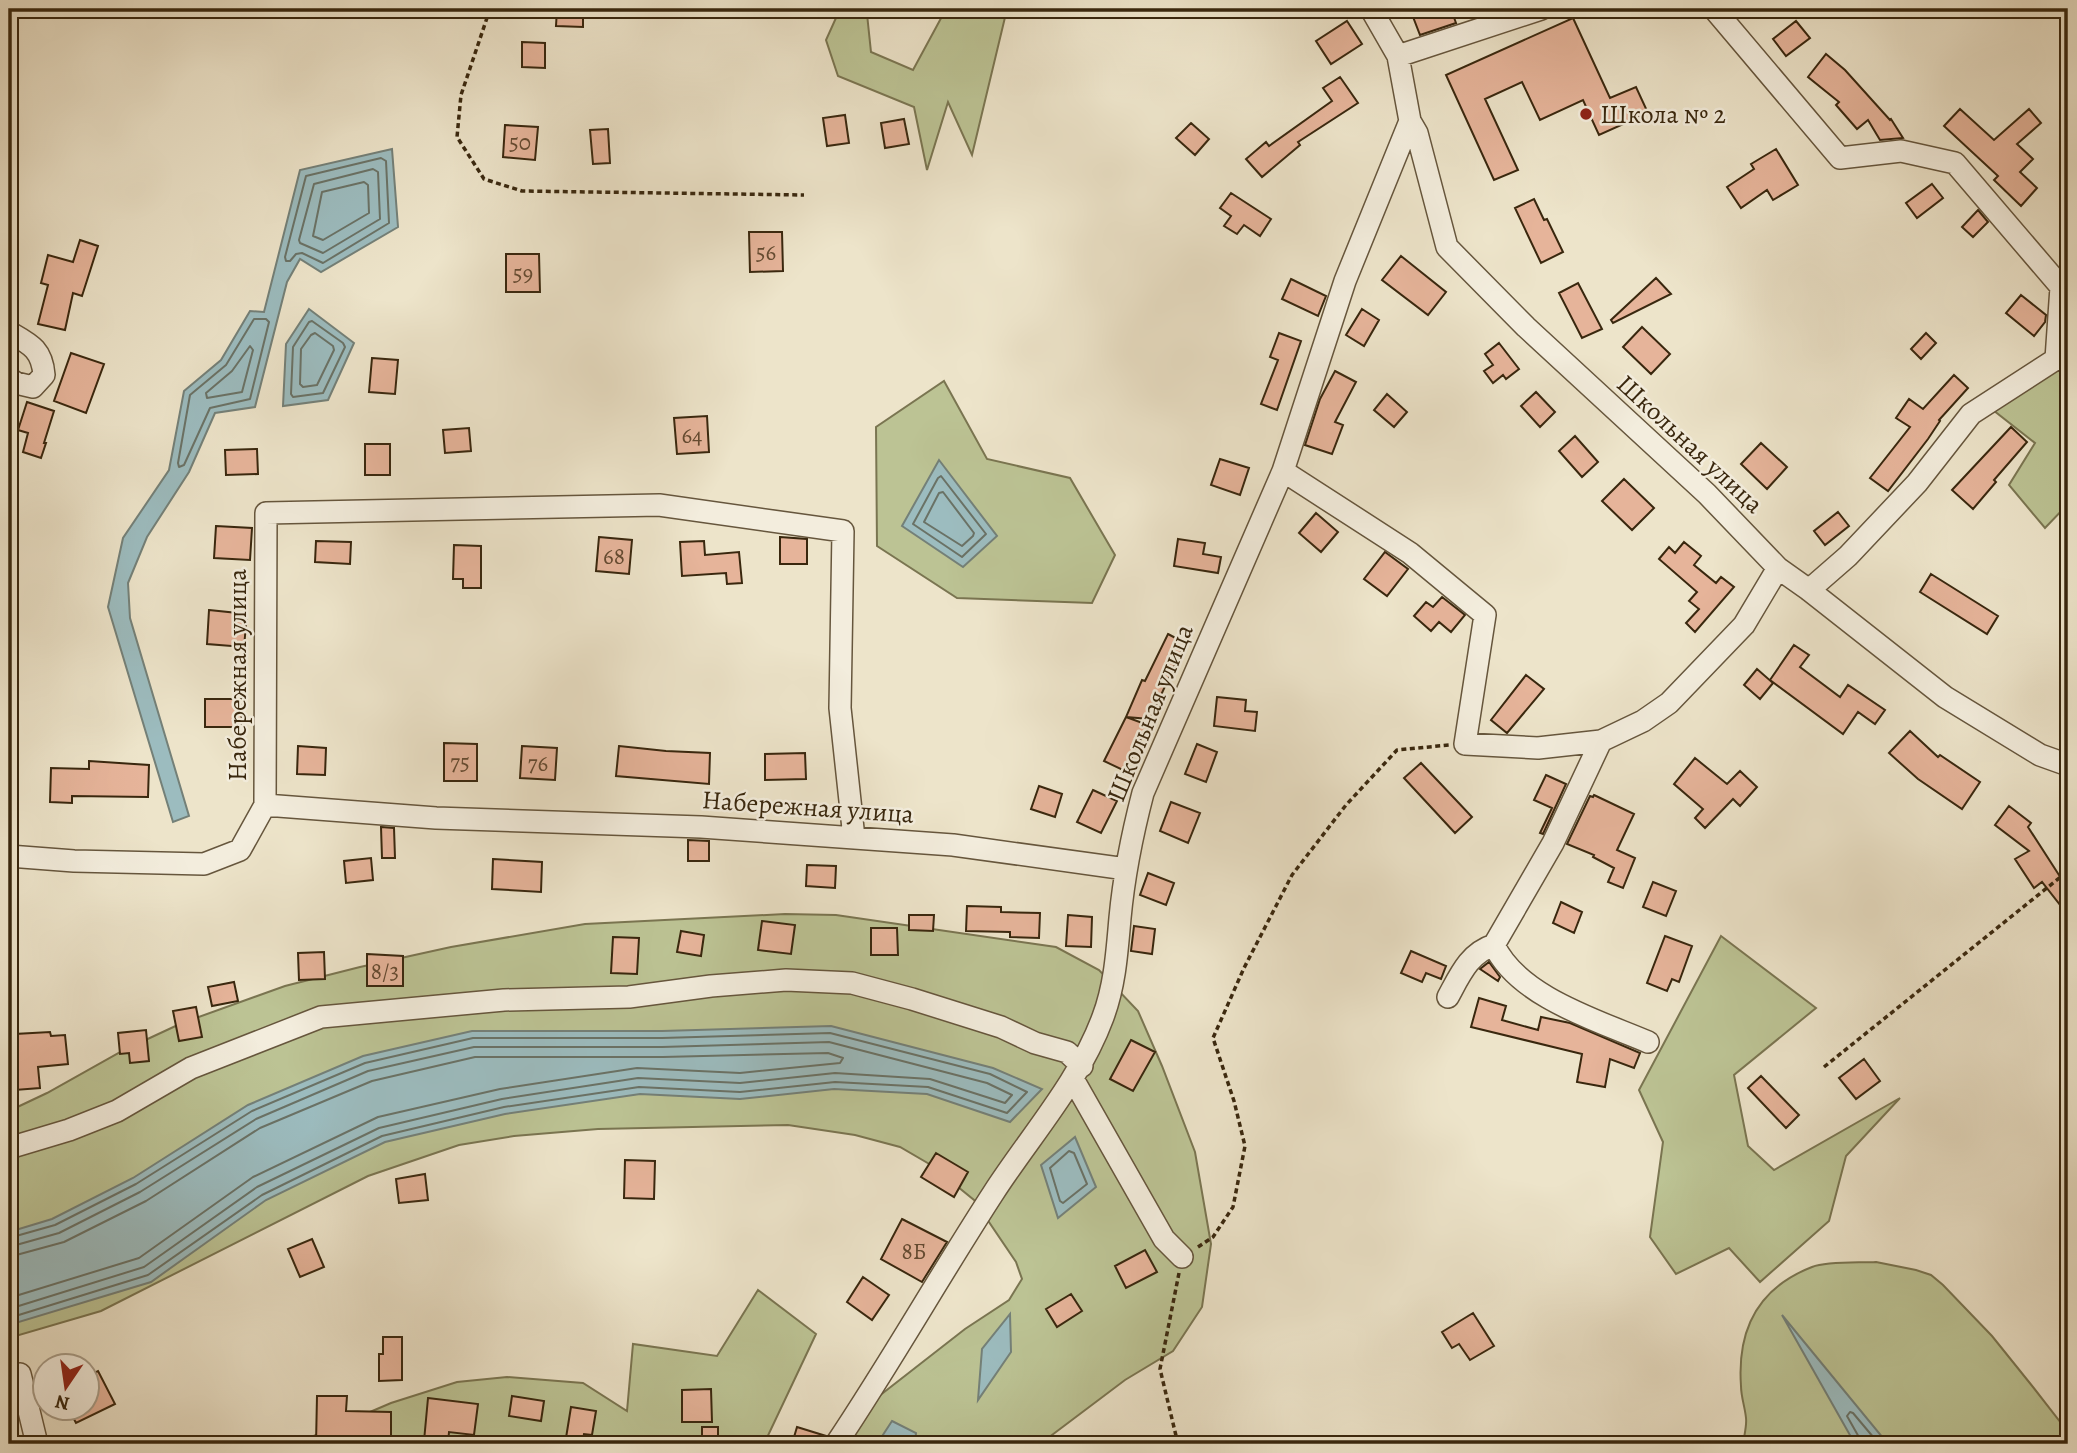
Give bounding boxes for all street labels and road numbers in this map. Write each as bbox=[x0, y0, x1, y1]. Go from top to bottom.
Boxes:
street label: Школьная улица bbox=[1609, 367, 1771, 521]
street label: Набережная улица bbox=[220, 569, 255, 781]
street label: Школьная улица bbox=[1098, 619, 1202, 807]
street label: Набережная улица bbox=[701, 782, 915, 832]

